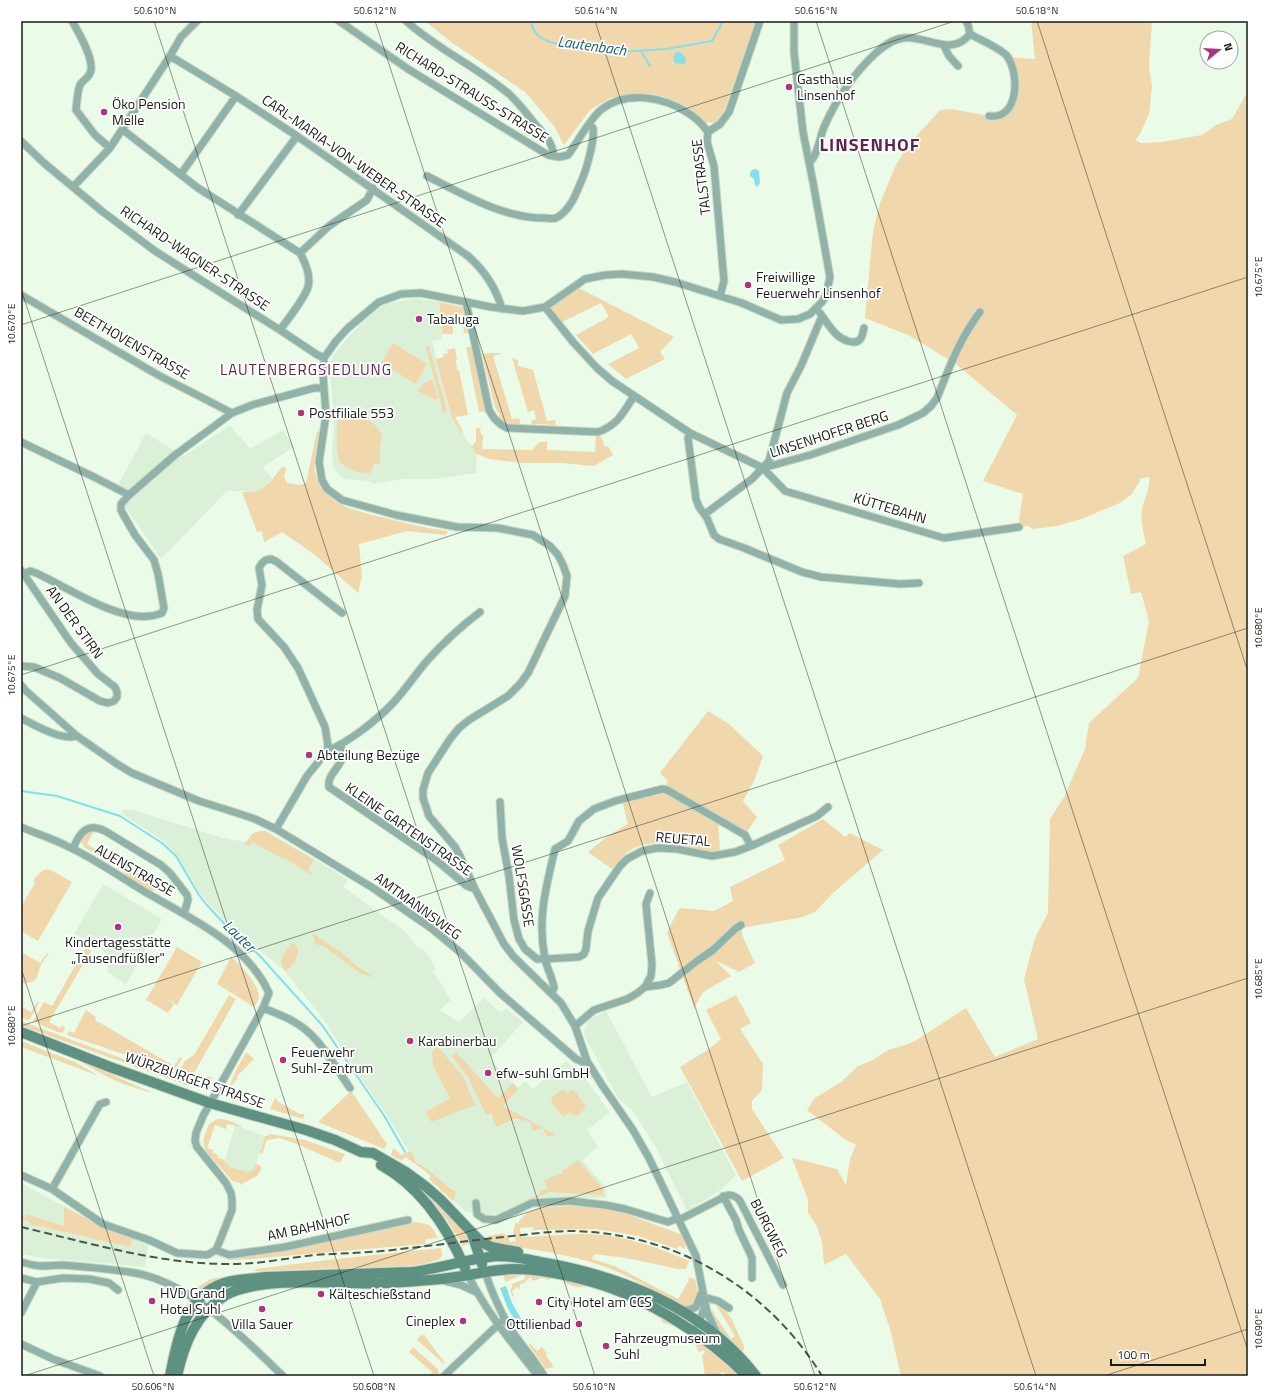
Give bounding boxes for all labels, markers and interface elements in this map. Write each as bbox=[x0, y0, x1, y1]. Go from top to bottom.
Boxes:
text: 50.610°N bbox=[134, 3, 176, 18]
text: 50.612°N bbox=[354, 3, 396, 18]
text: 50.614°N bbox=[575, 3, 617, 18]
text: 50.616°N bbox=[795, 3, 837, 18]
text: 50.618°N bbox=[1016, 3, 1058, 18]
water label: Lautenbach bbox=[556, 29, 628, 62]
north arrow bbox=[1199, 30, 1239, 70]
street label: RICHARD-STRAUSS-STRASSE bbox=[392, 36, 553, 148]
text: N bbox=[1220, 41, 1237, 53]
place label: Gasthaus Linsenhof bbox=[797, 68, 855, 105]
marker: Gasthaus Linsenhof bbox=[784, 82, 794, 92]
street label: CARL-MARIA-VON-WEBER-STRASSE bbox=[258, 89, 451, 233]
place label: Öko Pension Melle bbox=[112, 93, 186, 130]
marker: Öko Pension Melle bbox=[99, 107, 109, 117]
district label: LINSENHOF bbox=[820, 131, 920, 158]
street label: TALSTRASSE bbox=[685, 138, 716, 216]
street label: RICHARD-WAGNER-STRASSE bbox=[116, 200, 274, 316]
text: 10.675°E bbox=[1251, 256, 1266, 298]
place label: Freiwillige Feuerwehr Linsenhof bbox=[756, 266, 881, 303]
marker: Freiwillige Feuerwehr Linsenhof bbox=[743, 280, 753, 290]
street label: BEETHOVENSTRASSE bbox=[71, 301, 194, 384]
text: 10.670°E bbox=[4, 303, 19, 345]
place label: Tabaluga bbox=[427, 308, 479, 329]
marker: Tabaluga bbox=[414, 314, 424, 324]
district label: LAUTENBERGSIEDLUNG bbox=[220, 358, 392, 381]
place label: Postfiliale 553 bbox=[309, 402, 394, 423]
street label: LINSENHOFER BERG bbox=[767, 404, 891, 463]
marker: Postfiliale 553 bbox=[296, 408, 306, 418]
street label: KÜTTEBAHN bbox=[851, 486, 929, 529]
street label: AN DER STIRN bbox=[42, 581, 109, 663]
text: 10.680°E bbox=[1251, 607, 1266, 649]
text: 10.675°E bbox=[4, 654, 19, 696]
place label: Abteilung Bezüge bbox=[317, 744, 420, 765]
marker: Abteilung Bezüge bbox=[304, 750, 314, 760]
street label: KLEINE GARTENSTRASSE bbox=[341, 777, 477, 881]
street label: REUETAL bbox=[655, 826, 712, 851]
street label: AUENSTRASSE bbox=[91, 838, 179, 901]
street label: WOLFSGASSE bbox=[507, 843, 540, 929]
street label: AMTMANNSWEG bbox=[371, 867, 466, 944]
water label: Lauter bbox=[218, 914, 263, 959]
marker: Kindertagesstätte „Tausendfüßler" bbox=[113, 922, 123, 932]
place label: Kindertagesstätte „Tausendfüßler" bbox=[65, 931, 171, 968]
text: 10.685°E bbox=[1251, 958, 1266, 1000]
text: 10.680°E bbox=[4, 1005, 19, 1047]
place label: Karabinerbau bbox=[418, 1030, 497, 1051]
marker: Karabinerbau bbox=[405, 1036, 415, 1046]
place label: Feuerwehr Suhl-Zentrum bbox=[291, 1041, 373, 1078]
street label: WÜRZBURGER STRASSE bbox=[122, 1046, 268, 1113]
marker: Feuerwehr Suhl-Zentrum bbox=[278, 1055, 288, 1065]
place label: efw-suhl GmbH bbox=[496, 1062, 589, 1083]
marker: efw-suhl GmbH bbox=[483, 1068, 493, 1078]
street label: BURGWEG bbox=[746, 1195, 793, 1261]
street label: AM BAHNHOF bbox=[265, 1207, 353, 1246]
place label: HVD Grand Hotel Suhl bbox=[160, 1282, 225, 1319]
place label: Kälteschießstand bbox=[329, 1283, 431, 1304]
marker: Kälteschießstand bbox=[316, 1289, 326, 1299]
place label: City Hotel am CCS bbox=[547, 1291, 652, 1312]
marker: HVD Grand Hotel Suhl bbox=[147, 1296, 157, 1306]
marker: City Hotel am CCS bbox=[534, 1297, 544, 1307]
marker: Villa Sauer bbox=[257, 1304, 267, 1314]
text: 10.690°E bbox=[1251, 1308, 1266, 1350]
place label: Cineplex bbox=[406, 1310, 456, 1331]
place label: Villa Sauer bbox=[231, 1313, 293, 1334]
place label: Ottilienbad bbox=[506, 1313, 571, 1334]
marker: Cineplex bbox=[458, 1316, 468, 1326]
marker: Ottilienbad bbox=[574, 1319, 584, 1329]
place label: Fahrzeugmuseum Suhl bbox=[614, 1327, 720, 1364]
marker: Fahrzeugmuseum Suhl bbox=[601, 1341, 611, 1351]
scale bar bbox=[1111, 1341, 1205, 1367]
text: 100 m bbox=[1117, 1345, 1150, 1364]
text: 50.606°N bbox=[132, 1379, 174, 1394]
text: 50.608°N bbox=[353, 1379, 395, 1394]
text: 50.610°N bbox=[573, 1379, 615, 1394]
text: 50.612°N bbox=[794, 1379, 836, 1394]
text: 50.614°N bbox=[1014, 1379, 1056, 1394]

